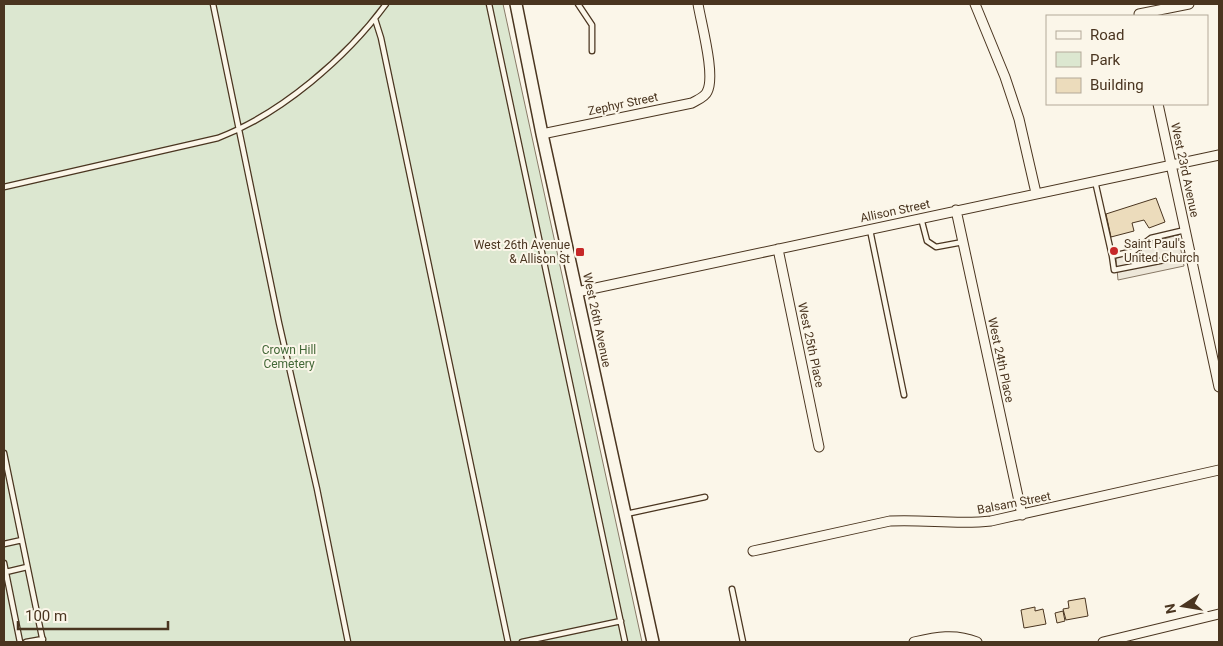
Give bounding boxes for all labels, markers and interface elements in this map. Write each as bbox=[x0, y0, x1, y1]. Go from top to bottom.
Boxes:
legend bbox=[1046, 15, 1208, 105]
text: Road bbox=[1090, 26, 1124, 44]
text: Park bbox=[1090, 51, 1121, 69]
text: Building bbox=[1090, 76, 1144, 94]
street label: Zephyr Street bbox=[587, 90, 659, 118]
street label: West 23rd Avenue bbox=[1168, 121, 1202, 219]
street label: Allison Street bbox=[859, 197, 931, 225]
place label: Saint Paul's United Church bbox=[1124, 237, 1199, 265]
place label: West 26th Avenue & Allison St bbox=[474, 238, 570, 266]
marker: Saint Paul's United Church bbox=[1108, 245, 1120, 257]
marker: West 26th Avenue & Allison St bbox=[574, 246, 586, 258]
street label: West 26th Avenue bbox=[580, 272, 614, 368]
street label: West 25th Place bbox=[795, 301, 827, 389]
street label: West 24th Place bbox=[985, 316, 1017, 404]
park label: Crown Hill Cemetery bbox=[262, 343, 316, 371]
street label: Balsam Street bbox=[976, 489, 1052, 517]
north arrow bbox=[1158, 581, 1208, 631]
scale bar bbox=[18, 598, 168, 630]
text: N bbox=[1161, 602, 1179, 615]
text: 100 m bbox=[25, 607, 67, 625]

